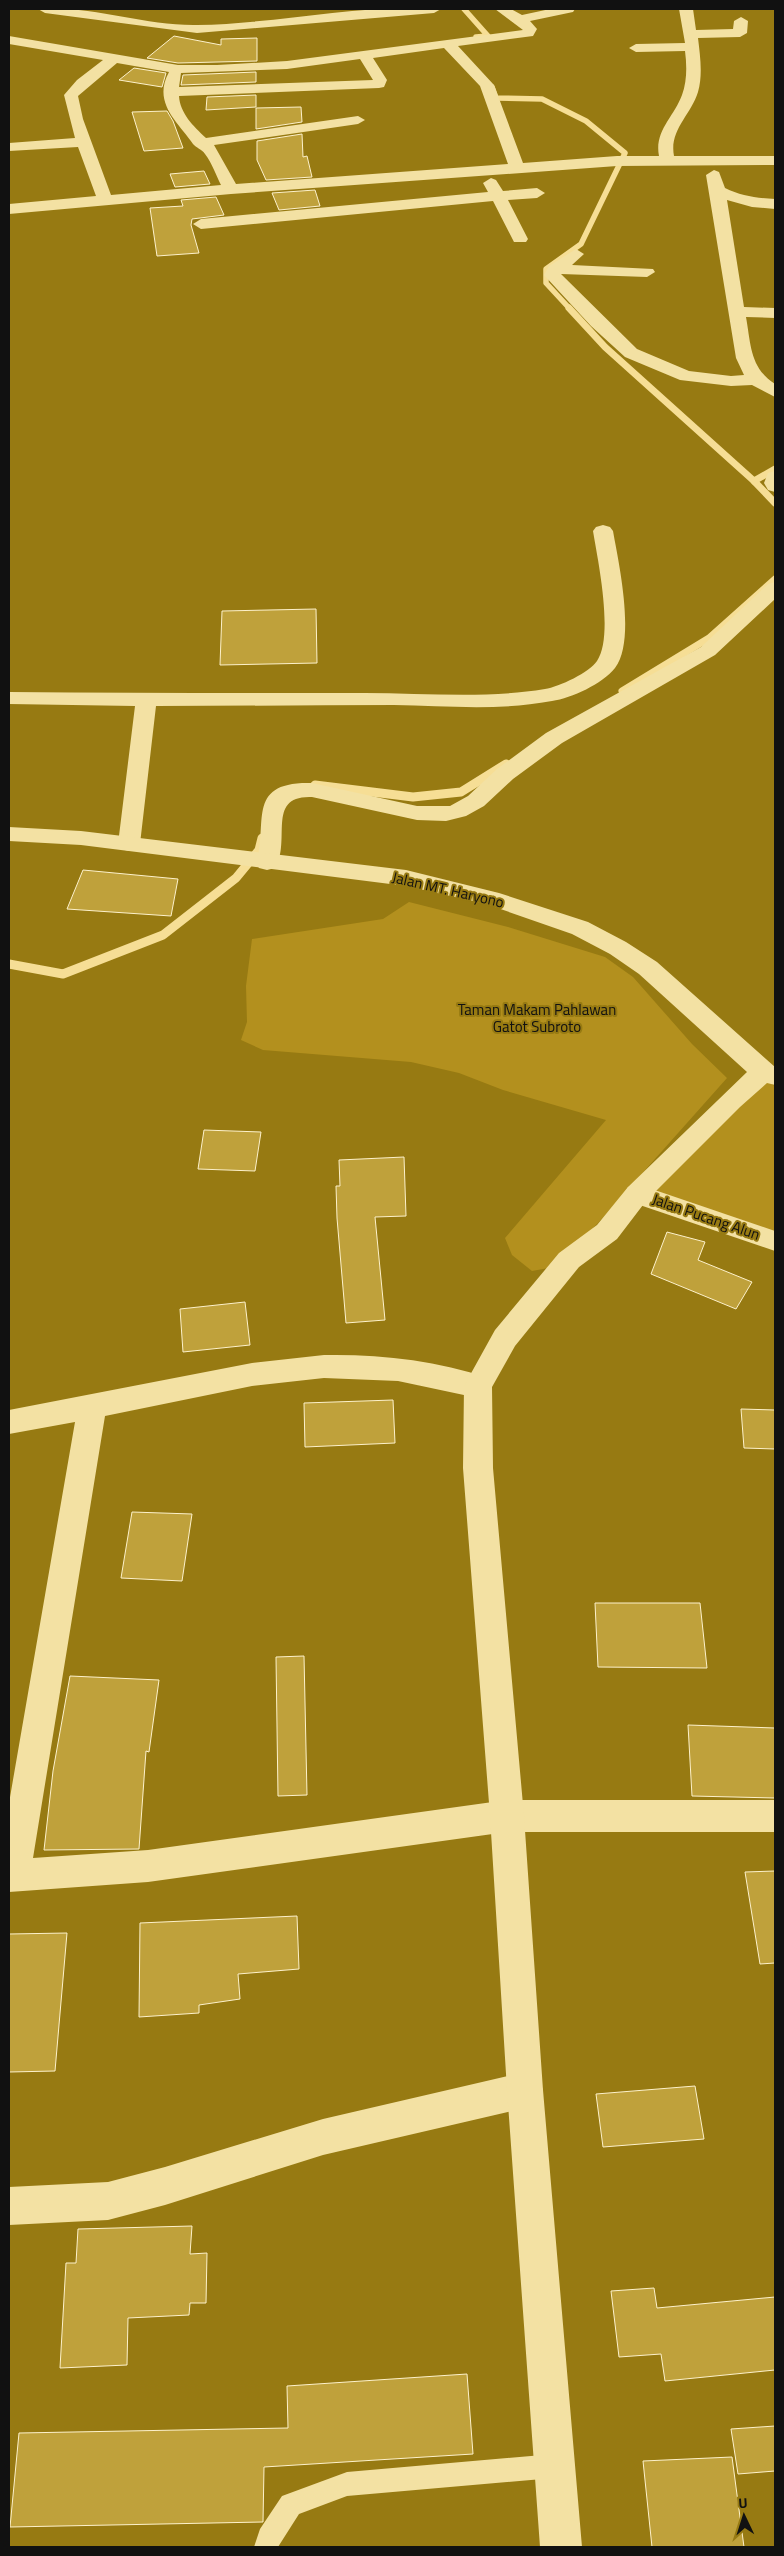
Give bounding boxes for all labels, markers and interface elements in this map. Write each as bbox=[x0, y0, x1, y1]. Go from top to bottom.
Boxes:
street label: Jalan MT. Haryono bbox=[390, 865, 506, 914]
park label: Taman Makam Pahlawan Gatot Subroto bbox=[458, 998, 616, 1038]
street label: Jalan Pucang Alun bbox=[649, 1187, 763, 1246]
north arrow bbox=[719, 2491, 769, 2541]
text: U bbox=[738, 2492, 748, 2513]

